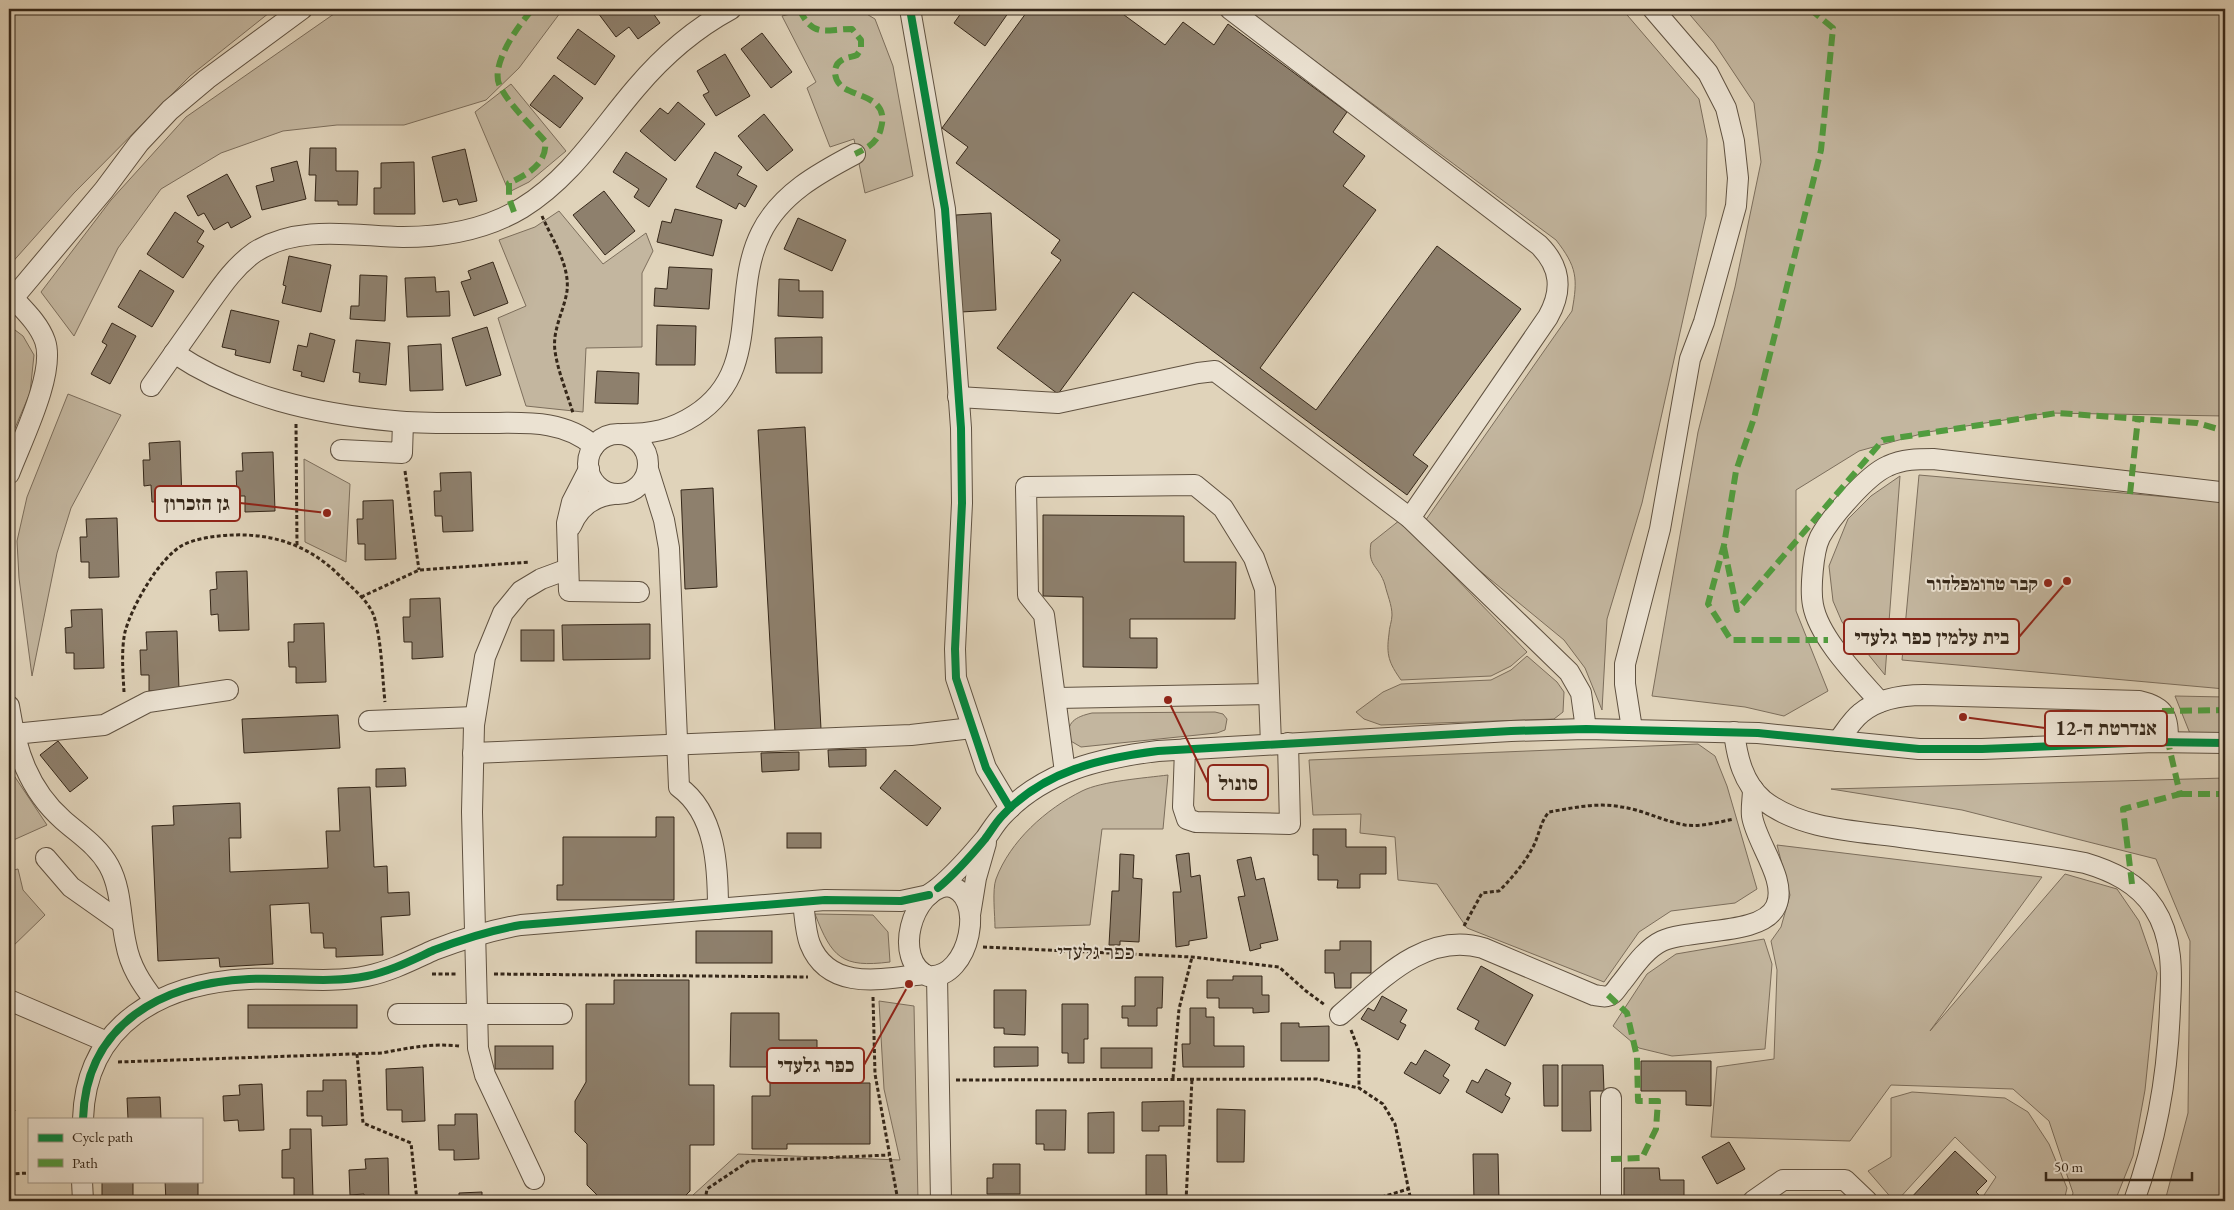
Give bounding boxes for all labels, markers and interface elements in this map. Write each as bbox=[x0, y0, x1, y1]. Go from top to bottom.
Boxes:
callout: גן הזכרון bbox=[155, 486, 240, 521]
text: גן הזכרון bbox=[164, 490, 230, 516]
place label: קבר טרומפלדור bbox=[1927, 571, 2038, 596]
marker: קבר טרומפלדור bbox=[2042, 577, 2054, 589]
callout: בית עלמין כפר גלעדי bbox=[1844, 619, 2019, 654]
text: בית עלמין כפר גלעדי bbox=[1855, 624, 2010, 650]
callout: אנדרטת ה-12 bbox=[2045, 711, 2167, 746]
text: אנדרטת ה-12 bbox=[2055, 715, 2157, 741]
callout: סונול bbox=[1208, 765, 1268, 800]
text: סונול bbox=[1218, 770, 1258, 796]
district label: כפר גלעדי bbox=[1057, 938, 1135, 965]
callout: כפר גלעדי bbox=[767, 1048, 864, 1083]
text: כפר גלעדי bbox=[778, 1052, 854, 1078]
legend bbox=[28, 1118, 202, 1182]
text: Cycle path bbox=[72, 1127, 134, 1146]
scale bar bbox=[2046, 1150, 2193, 1182]
text: Path bbox=[72, 1153, 98, 1172]
text: 50 m bbox=[2054, 1157, 2083, 1176]

